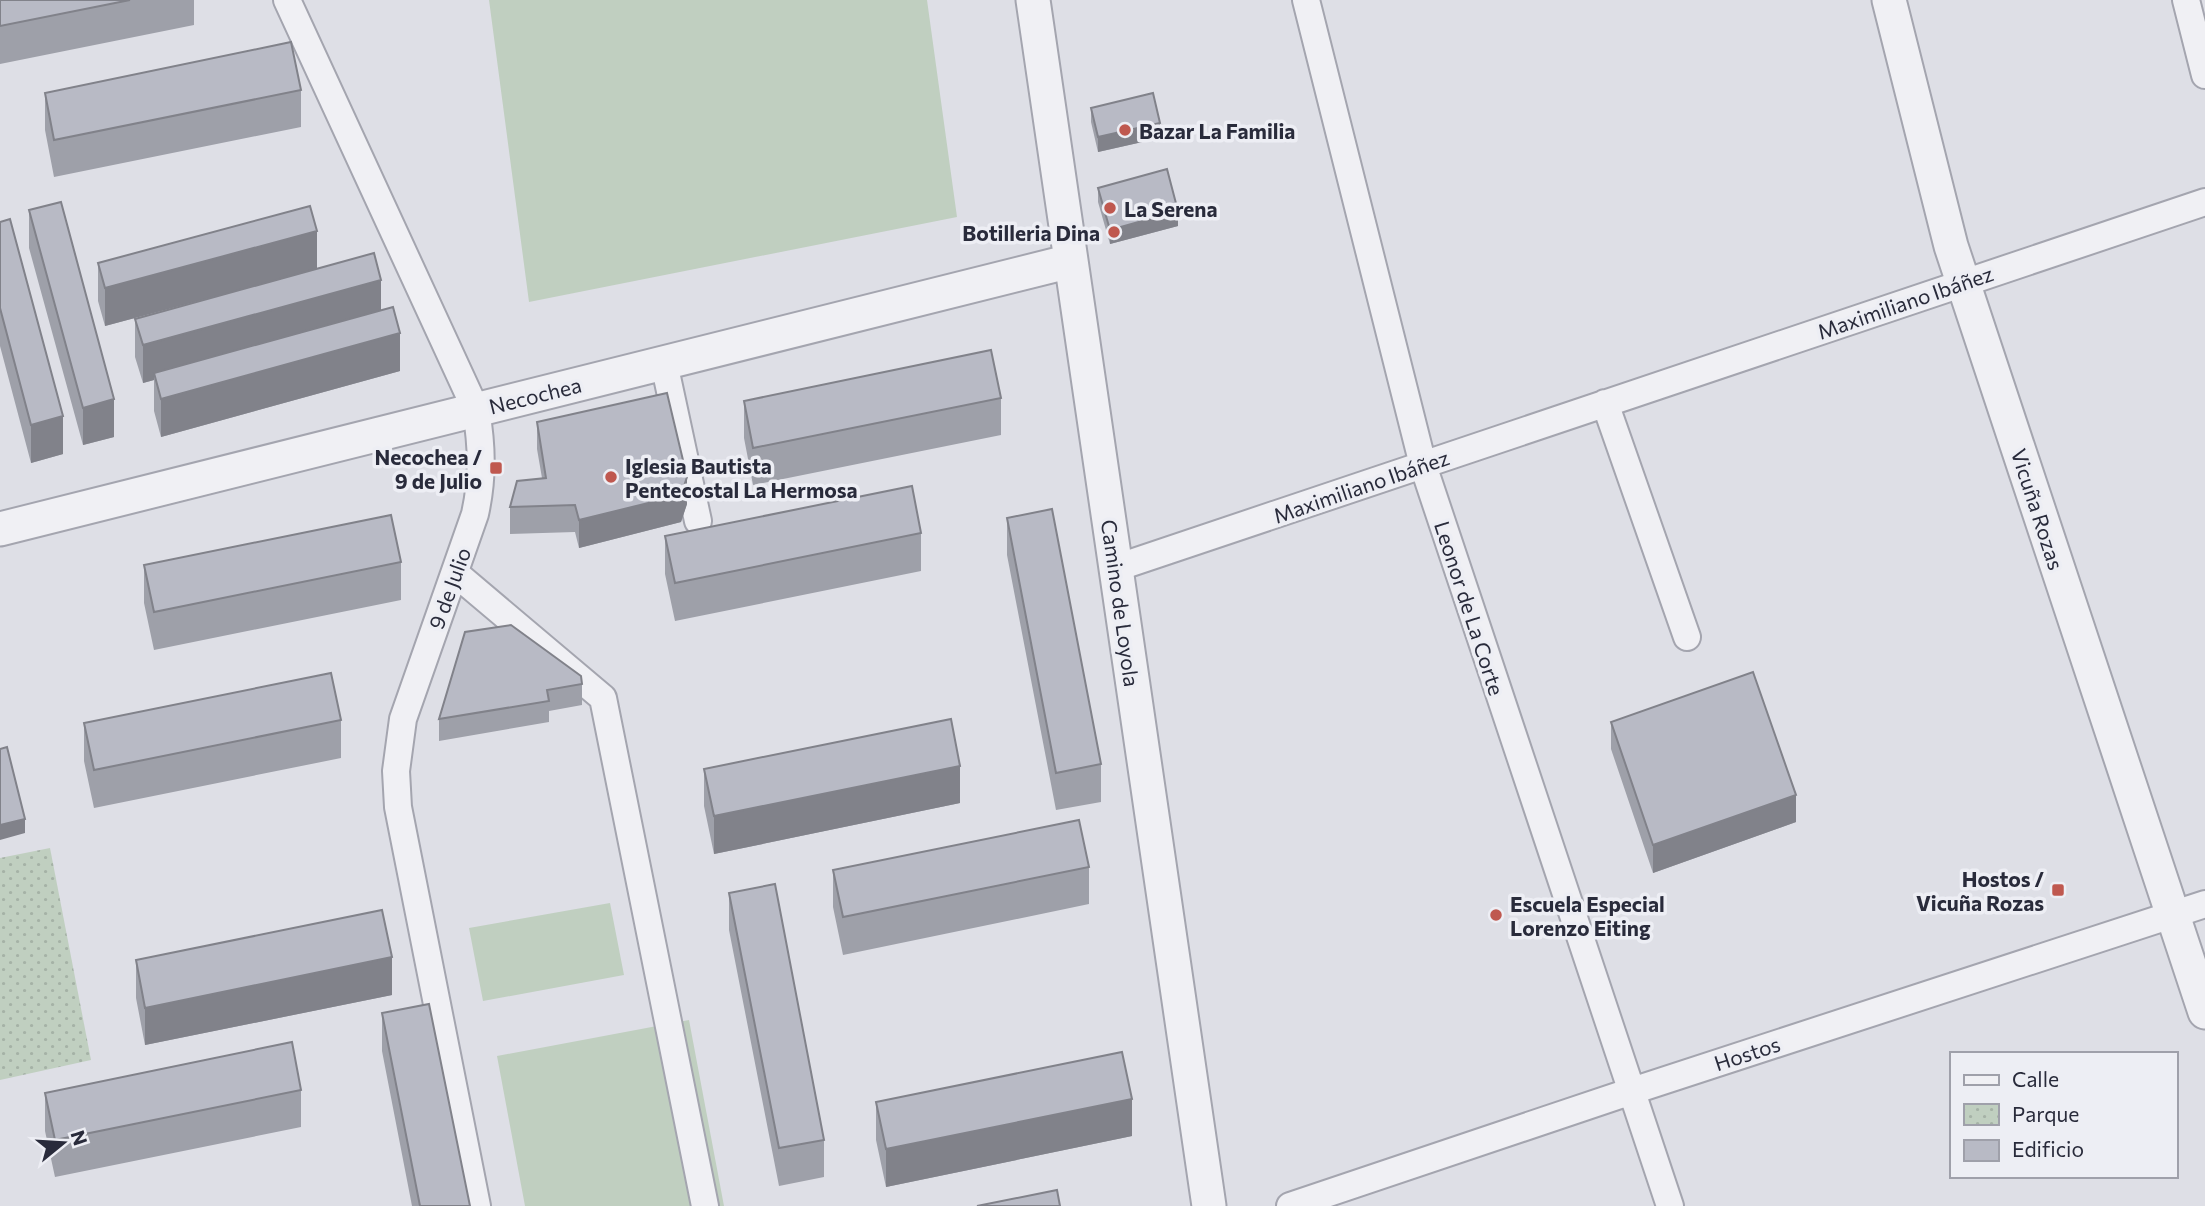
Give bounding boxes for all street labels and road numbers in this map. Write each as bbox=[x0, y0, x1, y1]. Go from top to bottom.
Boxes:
street label: Maximiliano Ibáñez bbox=[1814, 260, 1996, 344]
street label: Necochea bbox=[486, 371, 584, 419]
street label: Maximiliano Ibáñez bbox=[1270, 444, 1452, 528]
street label: Vicuña Rozas bbox=[2007, 445, 2069, 573]
street label: Camino de Loyola bbox=[1097, 518, 1145, 688]
street label: Leonor de La Corte bbox=[1430, 518, 1510, 698]
street label: 9 de Julio bbox=[423, 544, 475, 632]
street label: Hostos bbox=[1711, 1031, 1783, 1075]

